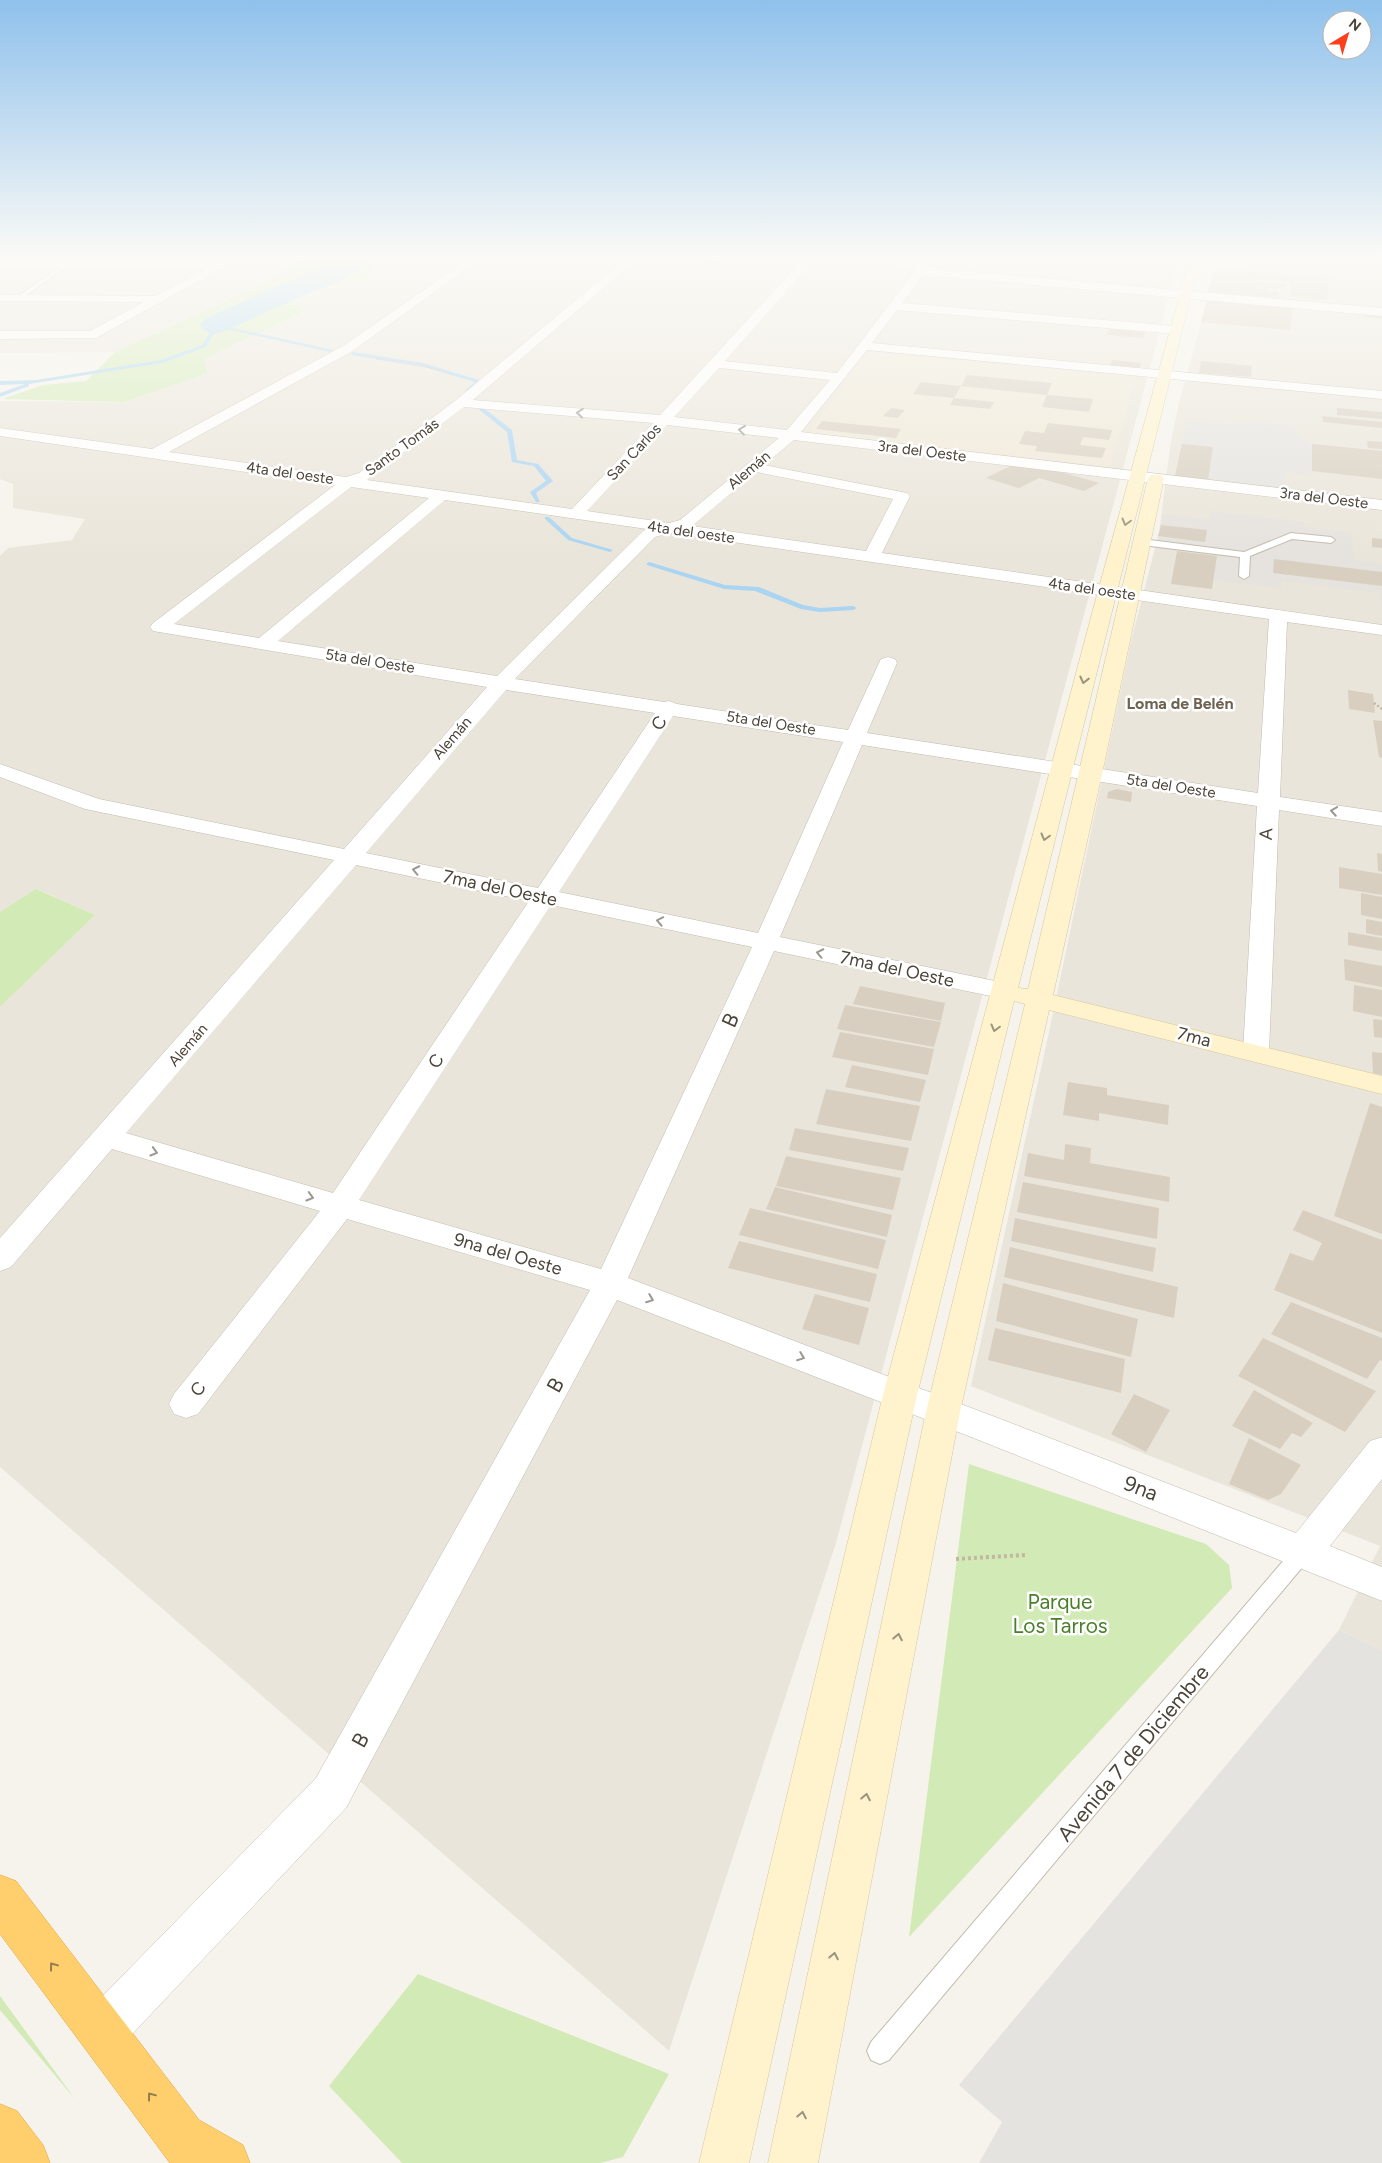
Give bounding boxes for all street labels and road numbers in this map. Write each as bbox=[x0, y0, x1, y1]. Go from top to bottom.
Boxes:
street label: Santo Tomás bbox=[362, 414, 442, 480]
street label: San Carlos bbox=[603, 420, 665, 484]
street label: 3ra del Oeste bbox=[877, 437, 967, 465]
street label: Alemán bbox=[724, 447, 774, 493]
street label: 4ta del oeste bbox=[245, 458, 335, 488]
street label: 3ra del Oeste bbox=[1279, 484, 1369, 512]
street label: 4ta del oeste bbox=[646, 517, 736, 547]
street label: 4ta del oeste bbox=[1047, 574, 1137, 604]
street label: 5ta del Oeste bbox=[324, 645, 416, 677]
street label: 5ta del Oeste bbox=[725, 707, 817, 739]
street label: C bbox=[646, 712, 672, 734]
street label: Alemán bbox=[429, 713, 475, 763]
street label: 5ta del Oeste bbox=[1125, 770, 1217, 802]
street label: A bbox=[1255, 827, 1277, 841]
street label: 7ma del Oeste bbox=[441, 865, 559, 911]
street label: 7ma del Oeste bbox=[838, 946, 956, 992]
street label: B bbox=[716, 1009, 744, 1031]
street label: Alemán bbox=[165, 1020, 211, 1070]
street label: 7ma bbox=[1175, 1022, 1213, 1052]
street label: C bbox=[423, 1050, 449, 1072]
street label: 9na del Oeste bbox=[451, 1228, 565, 1280]
street label: B bbox=[541, 1373, 569, 1397]
street label: C bbox=[185, 1377, 211, 1401]
street label: 9na bbox=[1120, 1470, 1162, 1506]
street label: Avenida 7 de Diciembre bbox=[1052, 1660, 1214, 1846]
street label: B bbox=[346, 1728, 374, 1752]

